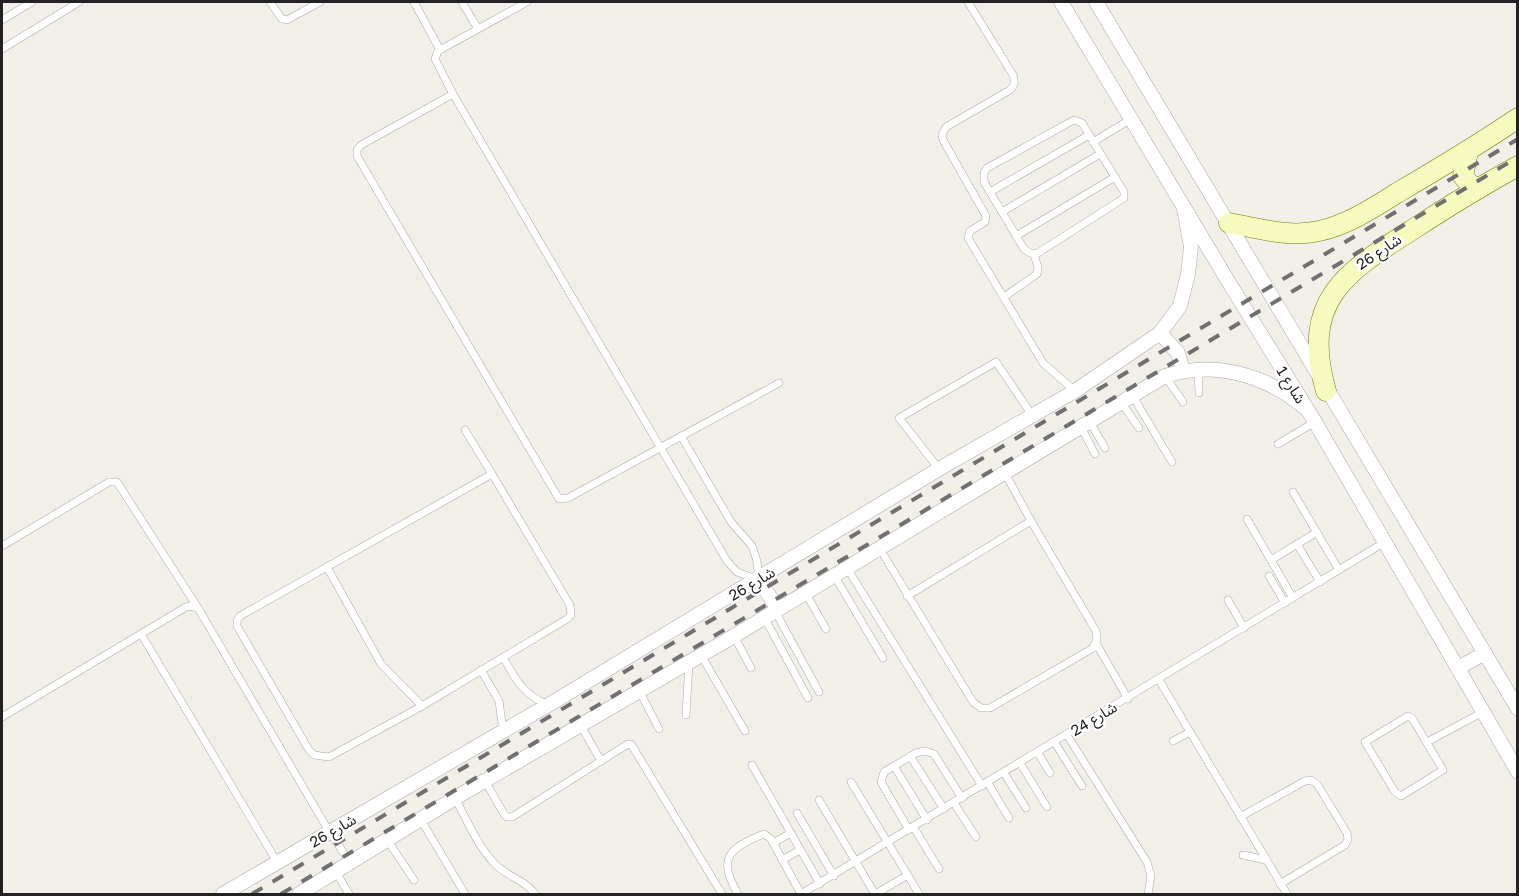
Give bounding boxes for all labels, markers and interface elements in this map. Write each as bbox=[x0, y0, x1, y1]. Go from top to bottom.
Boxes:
street label: شارع 26 bbox=[1352, 229, 1407, 276]
street label: شارع 1 bbox=[1270, 363, 1310, 409]
street label: شارع 26 bbox=[725, 562, 780, 607]
street label: شارع 24 bbox=[1067, 697, 1122, 742]
street label: شارع 26 bbox=[306, 810, 361, 854]

